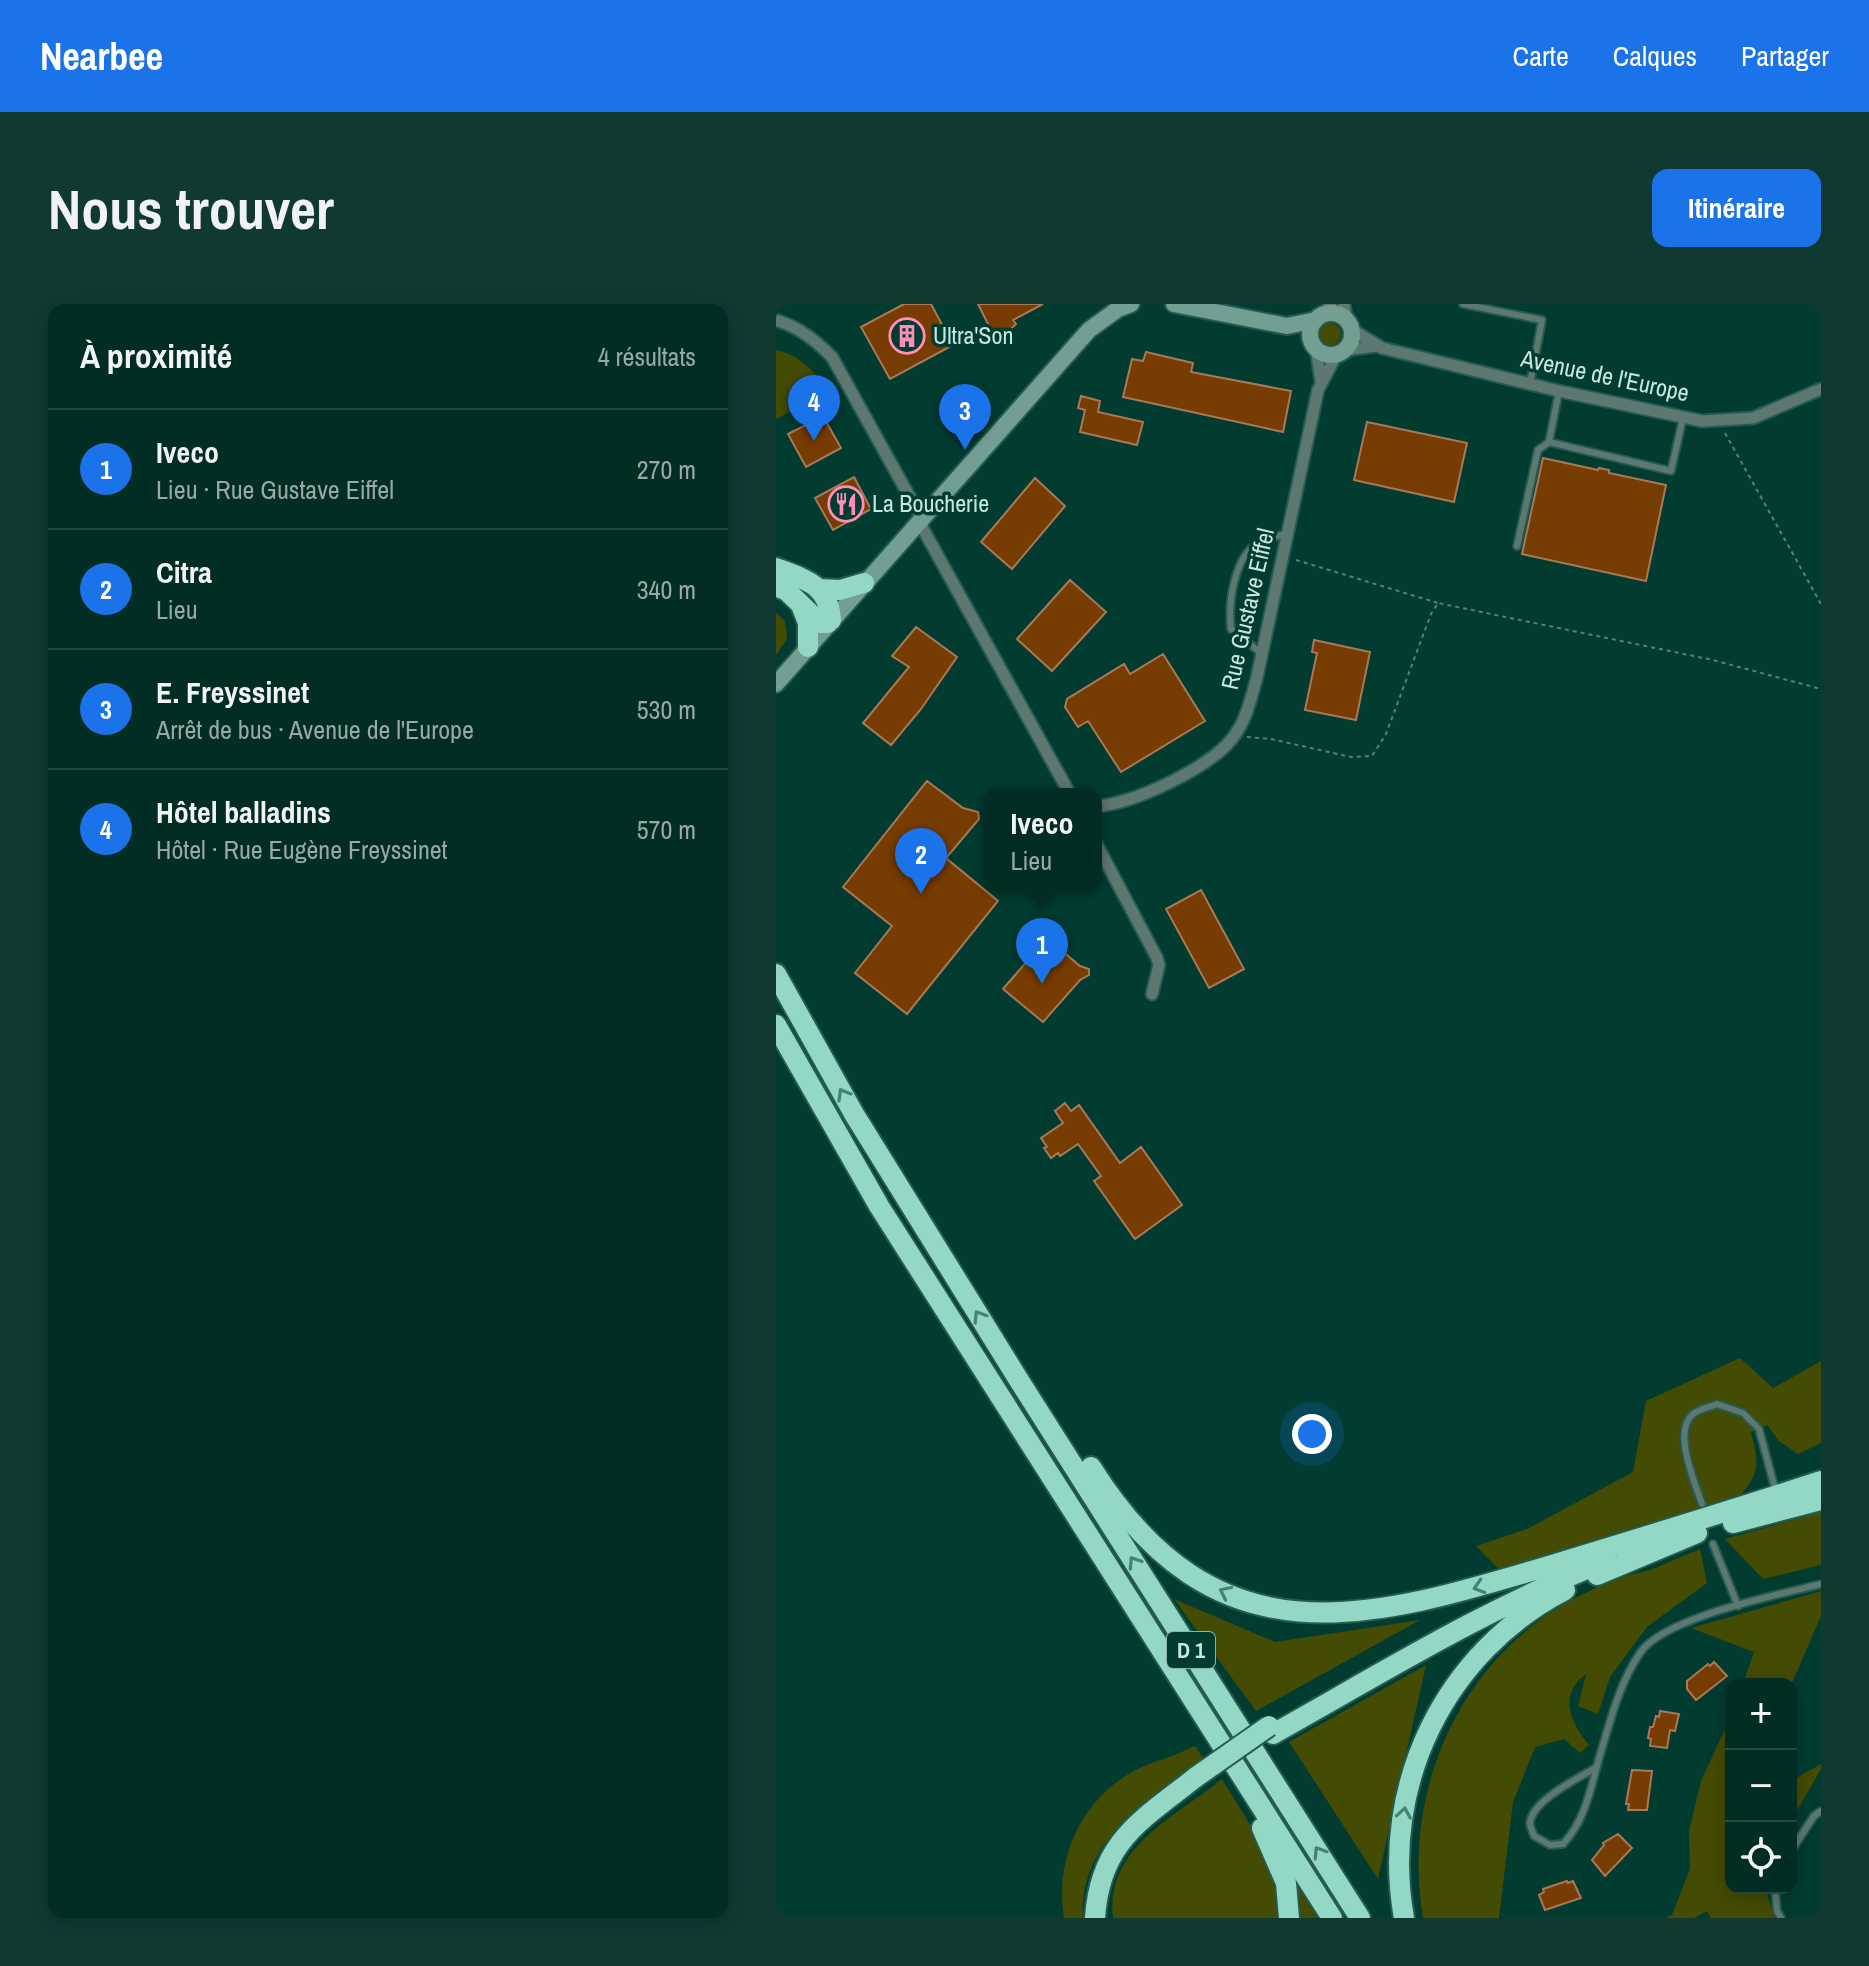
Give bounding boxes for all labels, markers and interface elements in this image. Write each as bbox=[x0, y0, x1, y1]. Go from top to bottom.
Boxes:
text: Nearbee bbox=[40, 31, 163, 82]
text: Carte bbox=[1513, 37, 1569, 75]
text: Calques bbox=[1613, 37, 1697, 75]
text: Partager bbox=[1741, 37, 1829, 75]
button: Itinéraire bbox=[1652, 169, 1821, 247]
text: Nous trouver bbox=[48, 171, 334, 246]
building icon: Ultra'Son bbox=[888, 317, 926, 355]
place label: Ultra'Son bbox=[933, 319, 1013, 351]
text: À proximité bbox=[80, 333, 232, 379]
text: 4 résultats bbox=[598, 339, 696, 374]
street label: Avenue de l'Europe bbox=[1517, 341, 1692, 408]
pin: 4 bbox=[788, 375, 840, 441]
pin: 3 bbox=[939, 384, 991, 450]
text: Iveco bbox=[156, 432, 219, 472]
text: 1 bbox=[100, 452, 112, 487]
text: 270 m bbox=[637, 452, 696, 487]
text: Lieu · Rue Gustave Eiffel bbox=[156, 472, 394, 507]
restaurant icon: La Boucherie bbox=[827, 485, 865, 523]
place label: La Boucherie bbox=[872, 487, 989, 519]
street label: Rue Gustave Eiffel bbox=[1213, 525, 1281, 693]
text: Citra bbox=[156, 552, 212, 592]
text: 2 bbox=[100, 572, 112, 607]
text: 340 m bbox=[637, 572, 696, 607]
text: Lieu bbox=[156, 592, 198, 627]
text: E. Freyssinet bbox=[156, 672, 309, 712]
text: 3 bbox=[100, 692, 112, 727]
text: 530 m bbox=[637, 692, 696, 727]
text: Arrêt de bus · Avenue de l'Europe bbox=[156, 712, 474, 747]
popup bbox=[982, 788, 1102, 892]
text: Hôtel balladins bbox=[156, 792, 331, 832]
text: Iveco bbox=[1011, 803, 1073, 843]
text: 4 bbox=[100, 812, 112, 847]
text: 570 m bbox=[637, 812, 696, 847]
pin: 2 bbox=[895, 828, 947, 894]
text: Hôtel · Rue Eugène Freyssinet bbox=[156, 832, 448, 867]
text: Lieu bbox=[1011, 843, 1052, 878]
pin: 1 bbox=[1016, 918, 1068, 984]
one-way arrow bbox=[837, 1088, 853, 1103]
one-way arrow bbox=[973, 1310, 989, 1325]
your location bbox=[1292, 1414, 1332, 1454]
one-way arrow bbox=[1129, 1556, 1144, 1570]
one-way arrow bbox=[1472, 1578, 1486, 1594]
one-way arrow bbox=[1219, 1586, 1234, 1602]
road number: D 1 bbox=[1167, 1632, 1215, 1668]
map controls bbox=[1725, 1678, 1797, 1894]
button: + bbox=[1725, 1678, 1797, 1750]
button: − bbox=[1725, 1750, 1797, 1822]
one-way arrow bbox=[1394, 1806, 1411, 1819]
button: locate bbox=[1725, 1822, 1797, 1894]
one-way arrow bbox=[1313, 1846, 1328, 1861]

